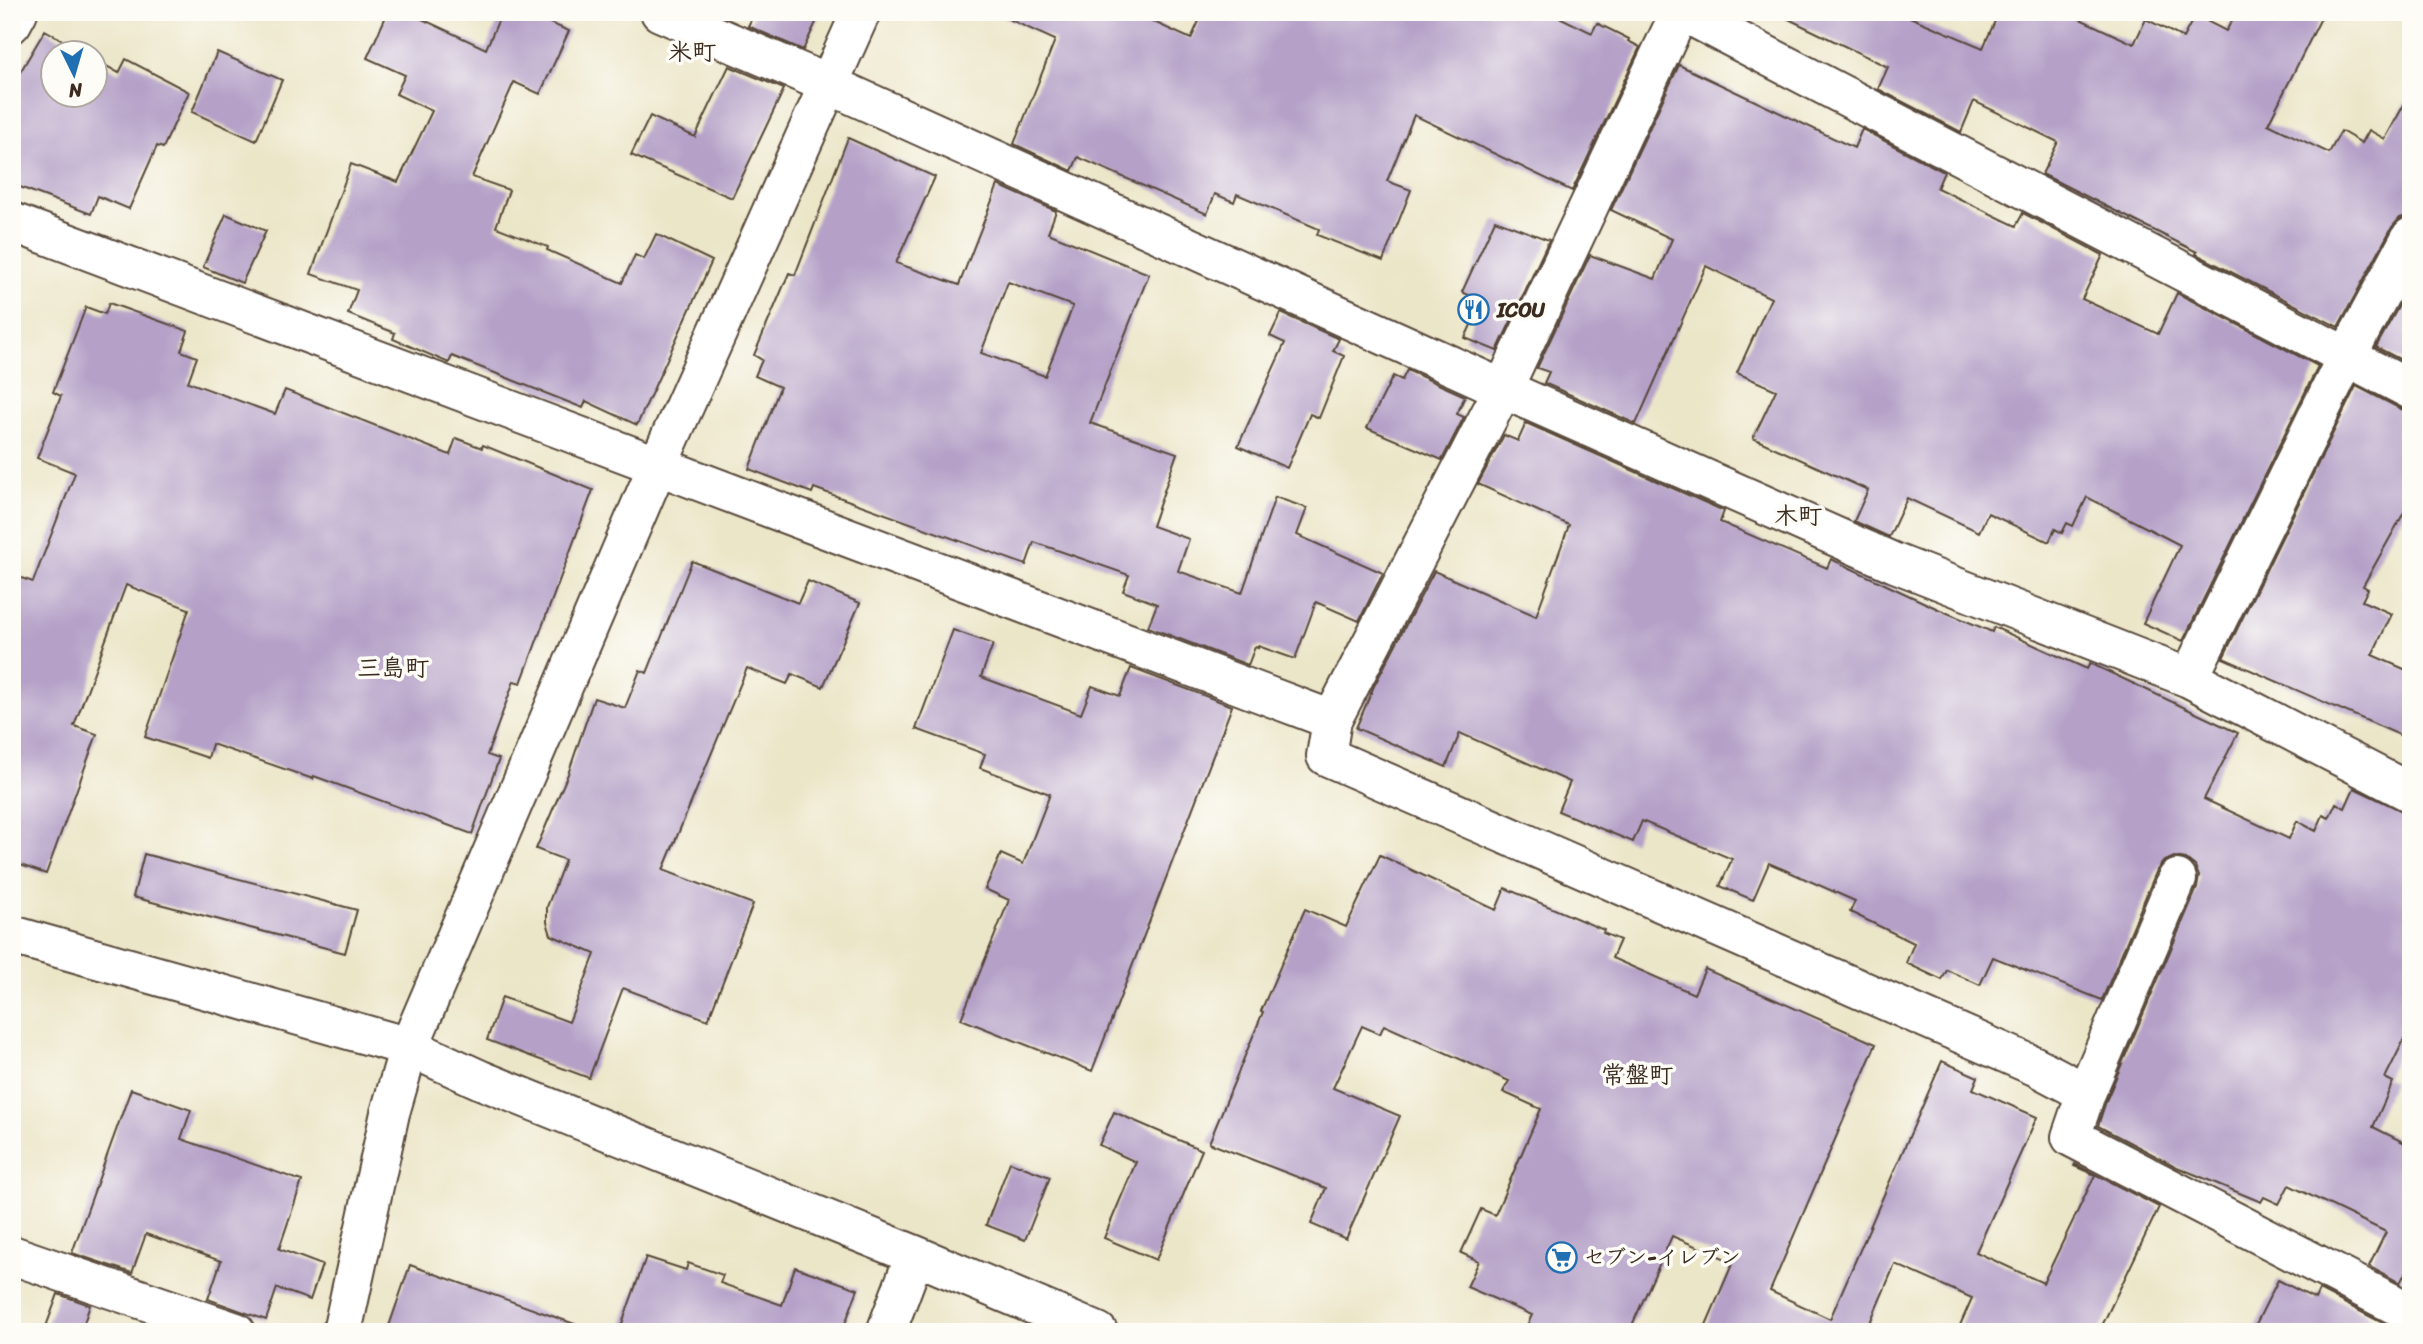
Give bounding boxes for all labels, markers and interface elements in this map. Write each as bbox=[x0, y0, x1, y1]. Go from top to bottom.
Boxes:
district label: 米町 bbox=[668, 31, 716, 73]
north arrow bbox=[38, 38, 108, 108]
text: N bbox=[67, 73, 84, 108]
place label: ICOU bbox=[1496, 291, 1546, 329]
restaurant icon: ICOU bbox=[1457, 293, 1491, 327]
district label: 木町 bbox=[1774, 495, 1822, 537]
district label: 三島町 bbox=[357, 647, 429, 689]
district label: 常盤町 bbox=[1601, 1054, 1673, 1096]
place label: セブン-イレブン bbox=[1584, 1238, 1741, 1276]
supermarket icon: セブン-イレブン bbox=[1544, 1240, 1578, 1274]

